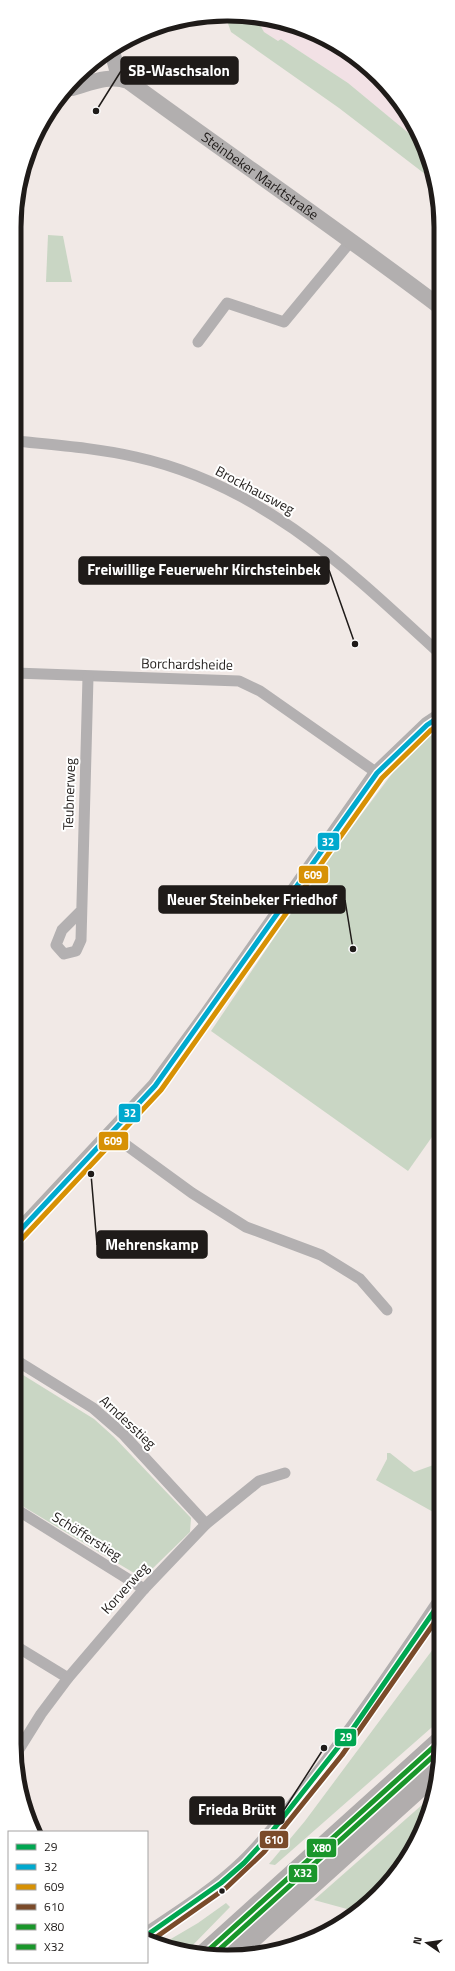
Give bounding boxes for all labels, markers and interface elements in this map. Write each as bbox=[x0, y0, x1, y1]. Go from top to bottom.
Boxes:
callout: SB-Waschsalon bbox=[121, 57, 238, 84]
text: SB-Waschsalon bbox=[128, 59, 230, 82]
street label: Steinbeker Marktstraße bbox=[197, 126, 323, 225]
street label: Brockhausweg bbox=[212, 460, 298, 519]
callout: Freiwillige Feuerwehr Kirchsteinbek bbox=[79, 557, 329, 584]
text: Freiwillige Feuerwehr Kirchsteinbek bbox=[87, 558, 321, 581]
street label: Borchardsheide bbox=[141, 652, 233, 675]
street label: Teubnerweg bbox=[57, 758, 80, 830]
line badge: 32 bbox=[317, 832, 340, 851]
text: 32 bbox=[322, 834, 334, 850]
line badge: 609 bbox=[298, 865, 329, 884]
text: 609 bbox=[304, 867, 322, 883]
callout: Neuer Steinbeker Friedhof bbox=[159, 886, 345, 913]
text: Neuer Steinbeker Friedhof bbox=[167, 888, 338, 911]
line badge: 32 bbox=[118, 1103, 141, 1123]
text: 32 bbox=[124, 1105, 136, 1121]
line badge: 609 bbox=[98, 1131, 129, 1151]
text: 609 bbox=[104, 1133, 122, 1149]
callout: Mehrenskamp bbox=[97, 1231, 207, 1258]
text: Mehrenskamp bbox=[105, 1233, 199, 1256]
street label: Arndesstieg bbox=[95, 1390, 161, 1453]
street label: Schöfferstieg bbox=[48, 1506, 126, 1565]
street label: Korverweg bbox=[96, 1557, 154, 1618]
line badge: 29 bbox=[334, 1728, 357, 1747]
text: 29 bbox=[340, 1729, 352, 1745]
callout: Frieda Brütt bbox=[190, 1797, 284, 1824]
text: Frieda Brütt bbox=[198, 1798, 277, 1821]
line badge: 610 bbox=[259, 1830, 289, 1849]
legend bbox=[8, 1831, 148, 1963]
text: 610 bbox=[265, 1832, 283, 1848]
text: 29 bbox=[44, 1837, 58, 1856]
line badge: X80 bbox=[306, 1838, 337, 1858]
text: X80 bbox=[313, 1840, 331, 1856]
text: 32 bbox=[44, 1857, 57, 1876]
line badge: X32 bbox=[288, 1864, 318, 1883]
text: X32 bbox=[294, 1865, 312, 1881]
text: 609 bbox=[44, 1877, 64, 1896]
unlabelled marker bbox=[217, 1886, 227, 1896]
text: 610 bbox=[44, 1897, 64, 1916]
text: X80 bbox=[44, 1917, 64, 1936]
north arrow bbox=[407, 1923, 447, 1963]
text: N bbox=[409, 1935, 426, 1946]
text: X32 bbox=[44, 1937, 64, 1956]

